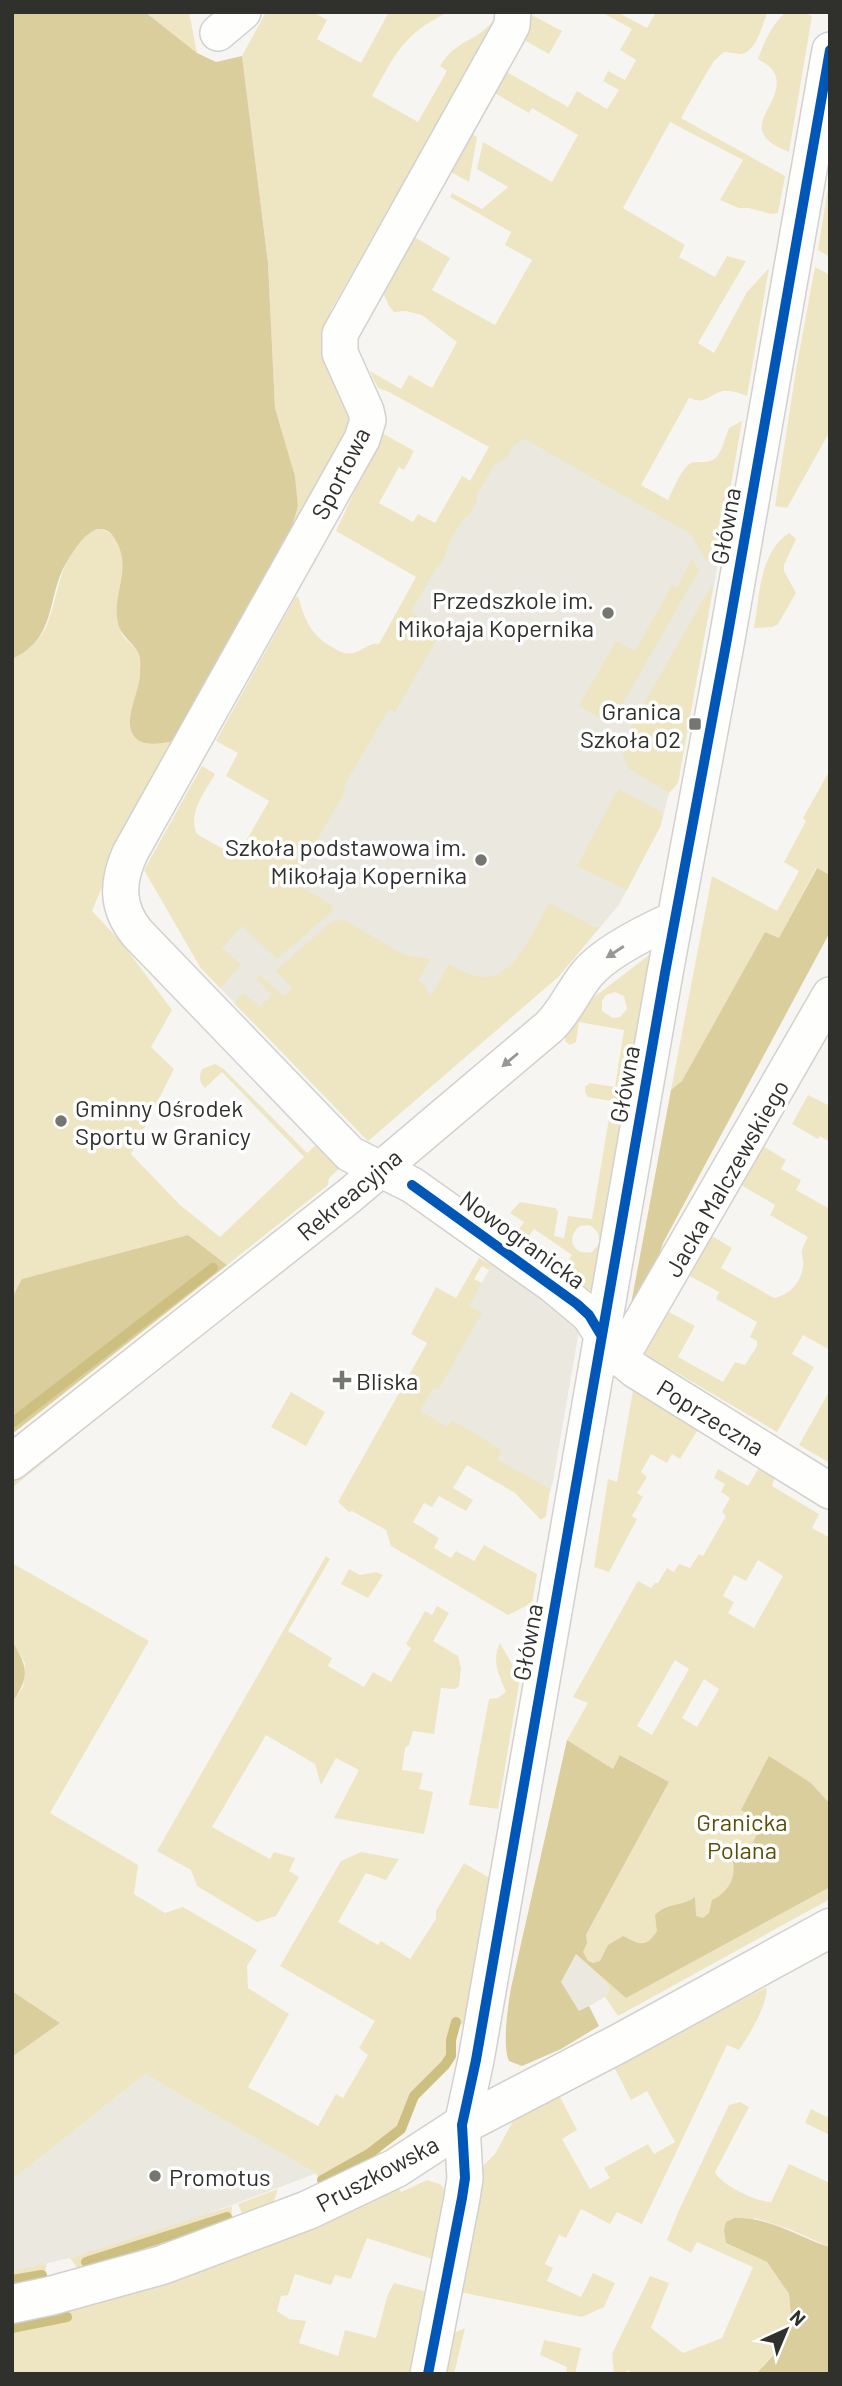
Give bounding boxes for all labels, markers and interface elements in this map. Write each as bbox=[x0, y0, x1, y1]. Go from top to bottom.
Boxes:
street label: Sportowa bbox=[304, 422, 376, 524]
street label: Główna bbox=[704, 485, 746, 567]
place label: Przedszkole im. Mikołaja Kopernika bbox=[398, 585, 594, 642]
marker: Przedszkole im. Mikołaja Kopernika bbox=[600, 605, 616, 621]
place label: Granica Szkoła 02 bbox=[580, 696, 681, 753]
marker: Granica Szkoła 02 bbox=[687, 716, 703, 732]
place label: Szkoła podstawowa im. Mikołaja Kopernika bbox=[225, 832, 467, 889]
marker: Szkoła podstawowa im. Mikołaja Kopernika bbox=[473, 852, 489, 868]
one-way arrow bbox=[606, 945, 625, 958]
street label: Główna bbox=[603, 1043, 645, 1125]
one-way arrow bbox=[502, 1052, 519, 1067]
street label: Jacka Malczewskiego bbox=[658, 1074, 794, 1282]
place label: Gminny Ośrodek Sportu w Granicy bbox=[75, 1093, 251, 1150]
marker: Gminny Ośrodek Sportu w Granicy bbox=[53, 1113, 69, 1129]
street label: Rekreacyjna bbox=[291, 1142, 407, 1246]
street label: Nowogranicka bbox=[455, 1184, 591, 1294]
place label: Bliska bbox=[356, 1366, 418, 1395]
marker: Bliska bbox=[334, 1372, 350, 1388]
street label: Poprzeczna bbox=[652, 1373, 770, 1461]
street label: Główna bbox=[506, 1601, 548, 1683]
park label: Granicka Polana bbox=[696, 1807, 788, 1864]
street label: Pruszkowska bbox=[311, 2129, 443, 2217]
place label: Promotus bbox=[169, 2162, 271, 2191]
marker: Promotus bbox=[147, 2168, 163, 2184]
north arrow bbox=[751, 2295, 821, 2365]
text: N bbox=[786, 2305, 811, 2330]

